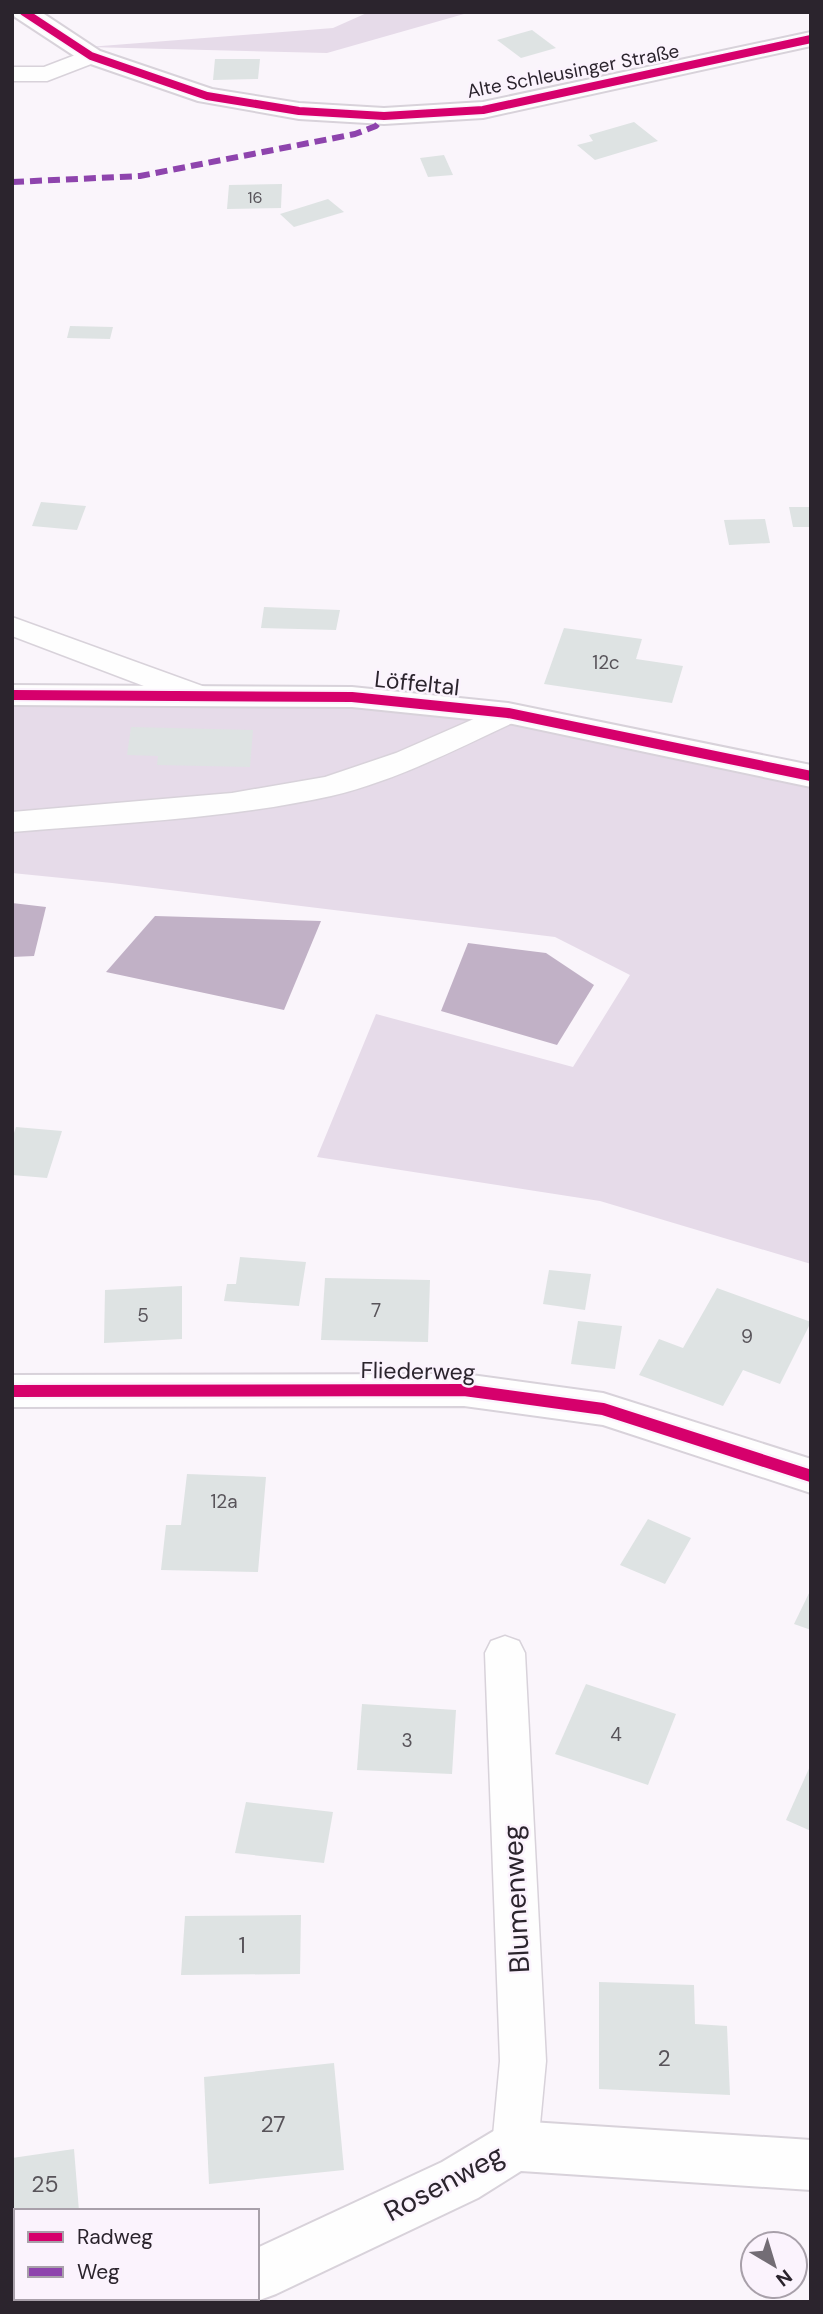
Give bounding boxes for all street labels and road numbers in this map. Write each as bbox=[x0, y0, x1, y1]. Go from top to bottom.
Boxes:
street label: Alte Schleusinger Straße bbox=[465, 38, 681, 104]
street label: Löffeltal bbox=[373, 664, 461, 702]
street label: Fliederweg bbox=[360, 1355, 476, 1387]
street label: Blumenweg bbox=[494, 1824, 538, 1974]
street label: Rosenweg bbox=[378, 2136, 510, 2230]

